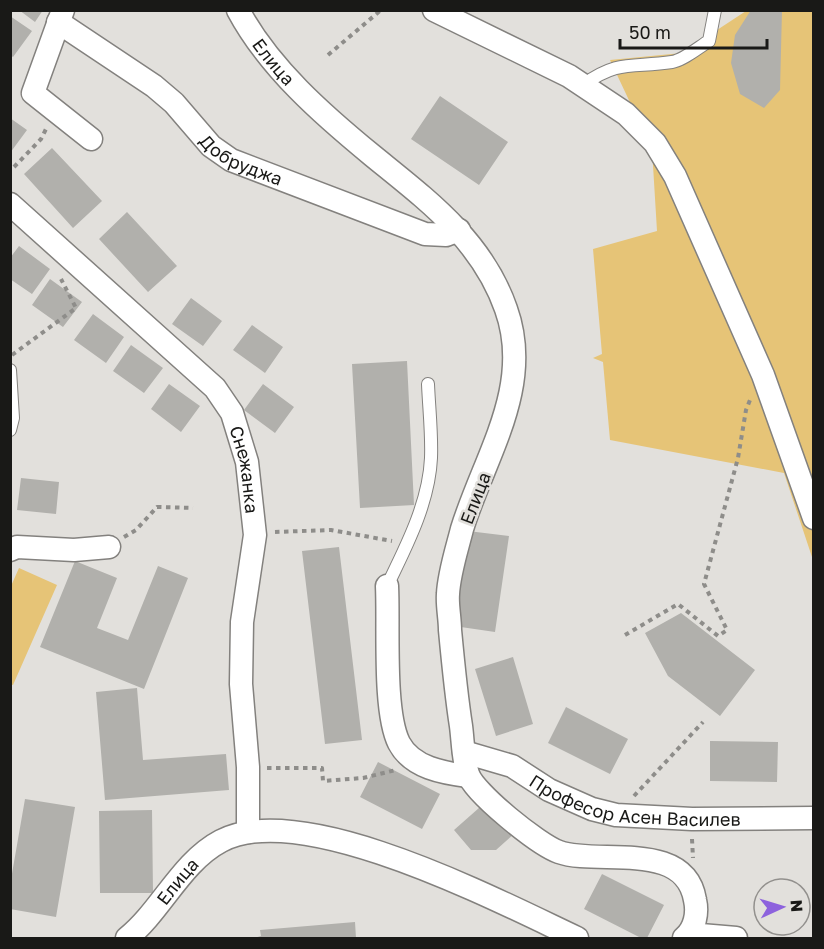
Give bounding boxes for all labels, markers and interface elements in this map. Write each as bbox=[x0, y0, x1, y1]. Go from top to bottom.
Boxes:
scale bar bbox=[620, 12, 767, 50]
text: 50 m bbox=[629, 21, 671, 43]
street label: Елица bbox=[248, 34, 300, 90]
street label: Добруджа bbox=[195, 130, 286, 190]
street label: Снежанка bbox=[226, 423, 264, 514]
street label: Елица bbox=[455, 469, 495, 527]
street label: Професор Асен Василев bbox=[526, 770, 741, 830]
street label: Елица bbox=[151, 853, 203, 909]
north arrow bbox=[752, 877, 812, 937]
text: N bbox=[787, 899, 807, 913]

